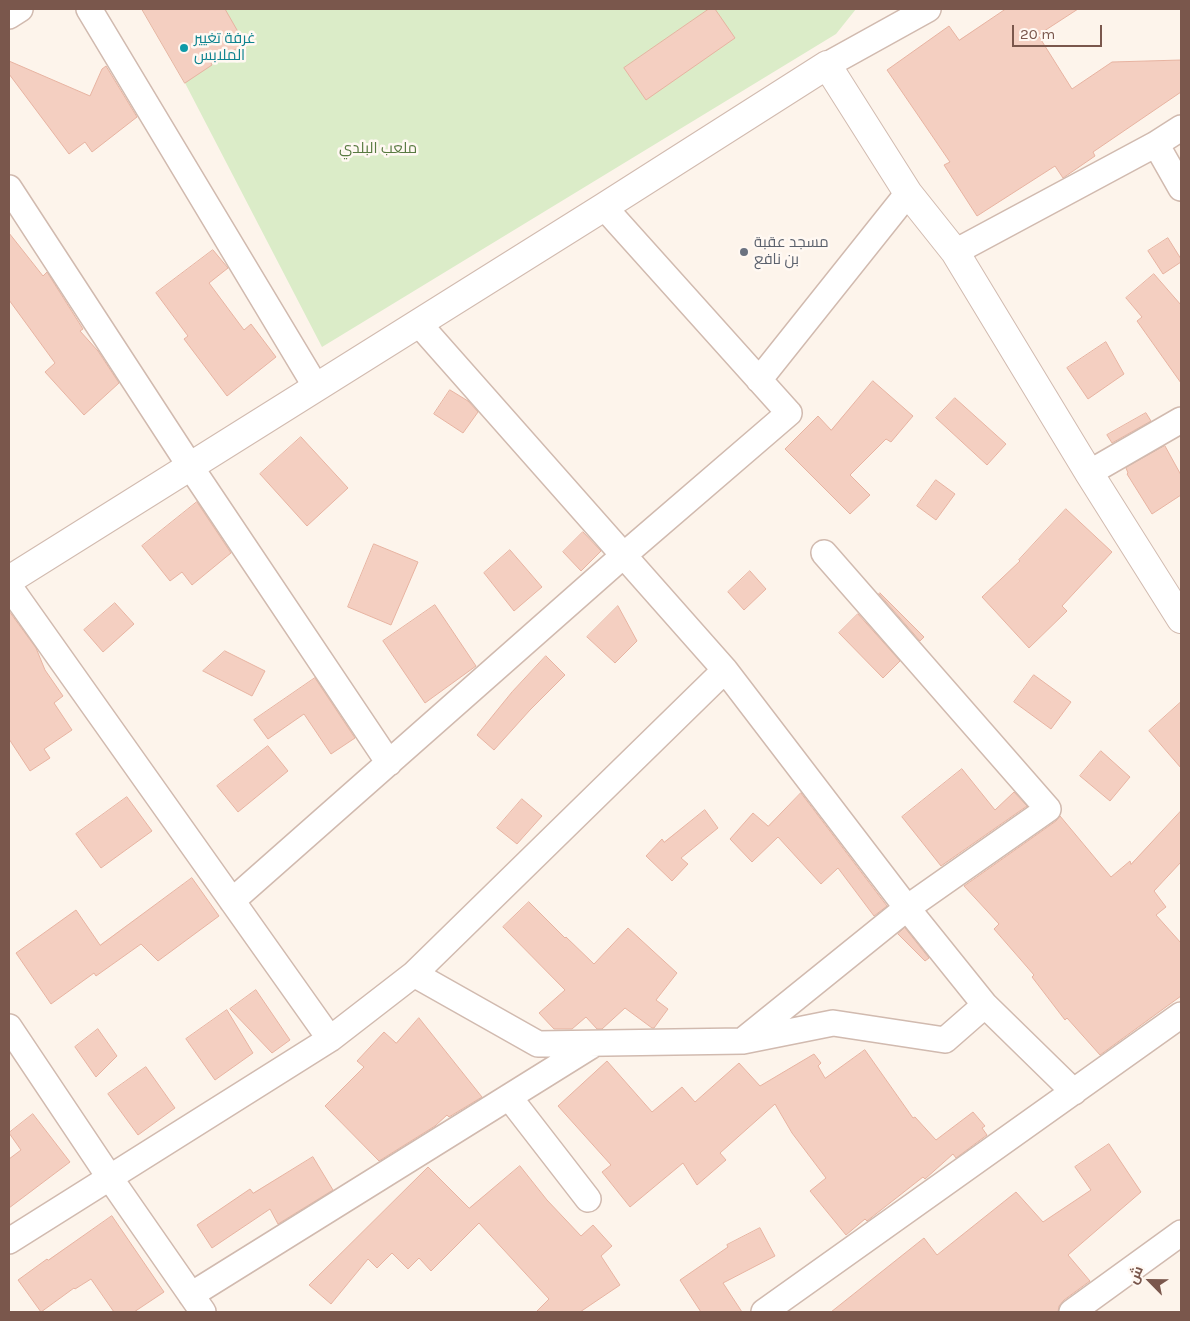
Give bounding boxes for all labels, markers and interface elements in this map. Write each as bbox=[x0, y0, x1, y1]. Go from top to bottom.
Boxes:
scale bar bbox=[1015, 15, 1105, 47]
text: 20 m bbox=[1020, 25, 1055, 43]
place label: غرفة تغيير الملابس bbox=[194, 30, 256, 65]
marker: غرفة تغيير الملابس bbox=[178, 42, 190, 54]
park label: ملعب البلدي bbox=[339, 140, 417, 158]
place label: مسجد عقبة بن نافع bbox=[754, 234, 829, 269]
marker: مسجد عقبة بن نافع bbox=[738, 246, 750, 258]
north arrow bbox=[1125, 1256, 1175, 1306]
text: ش bbox=[1124, 1263, 1147, 1287]

